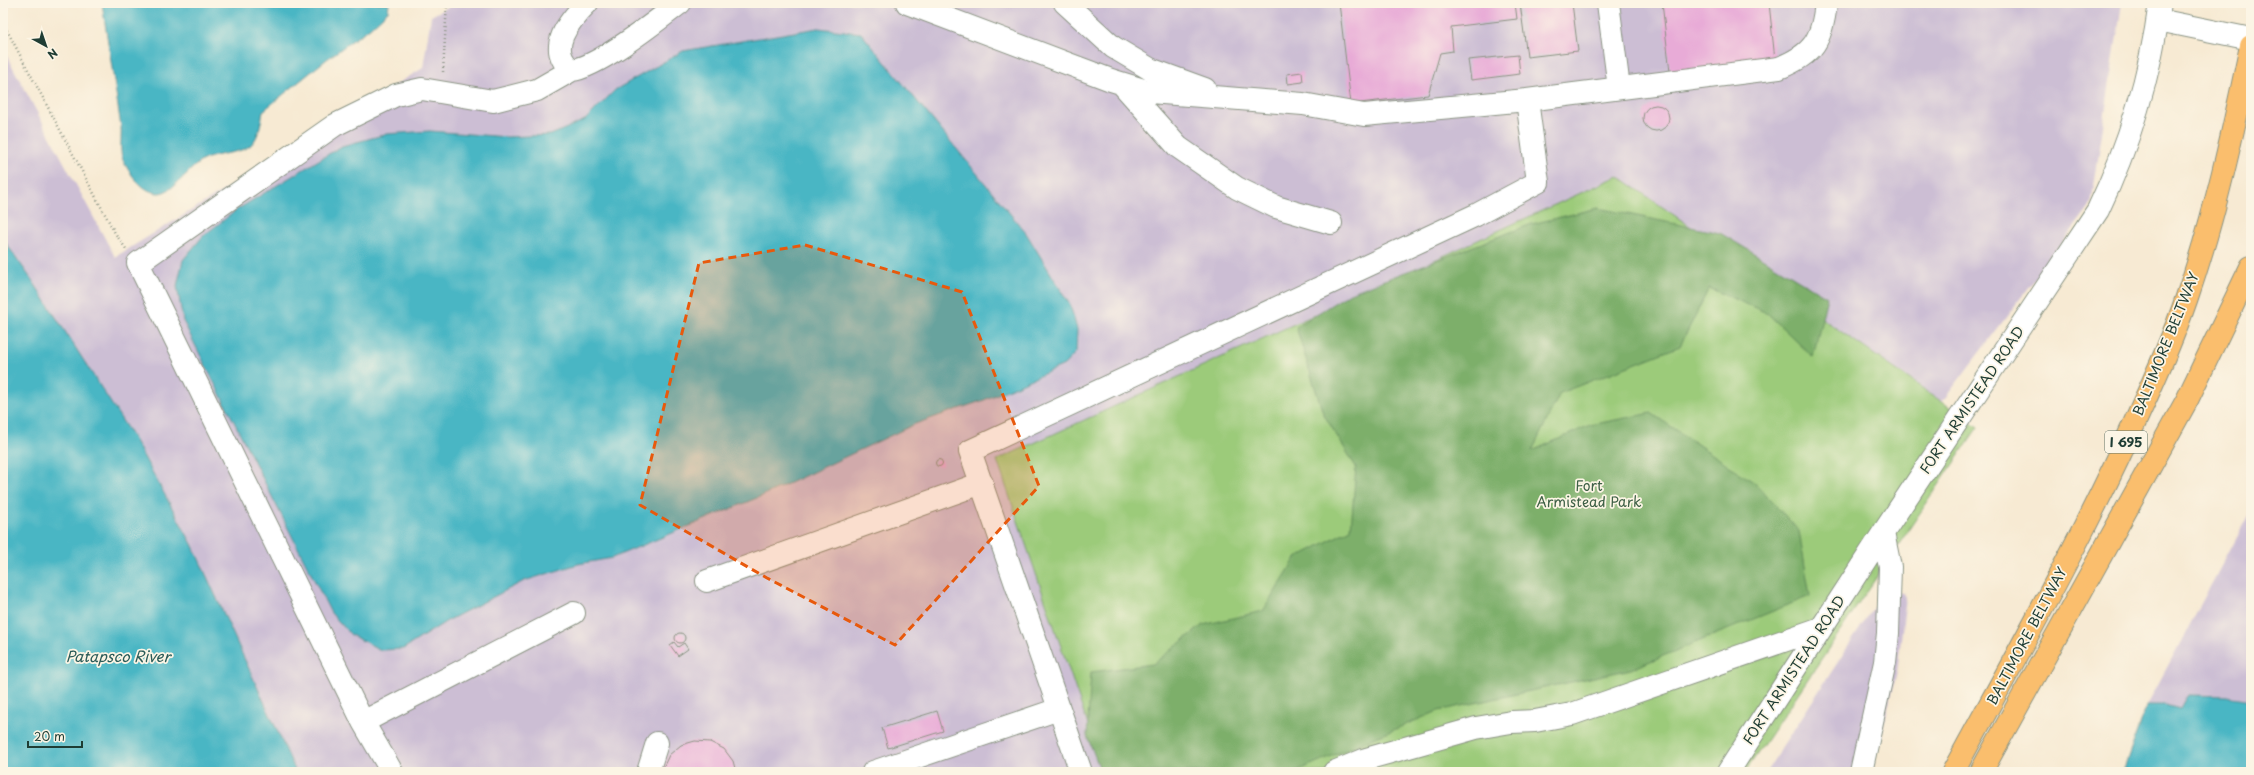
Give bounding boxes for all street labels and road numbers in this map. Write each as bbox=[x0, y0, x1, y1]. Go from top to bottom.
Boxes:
street label: BALTIMORE BELTWAY bbox=[2127, 269, 2204, 419]
street label: FORT ARMISTEAD ROAD bbox=[1914, 322, 2029, 478]
road number: I 695 bbox=[2105, 431, 2147, 453]
street label: BALTIMORE BELTWAY bbox=[1981, 563, 2072, 708]
street label: FORT ARMISTEAD ROAD bbox=[1737, 591, 1850, 749]

